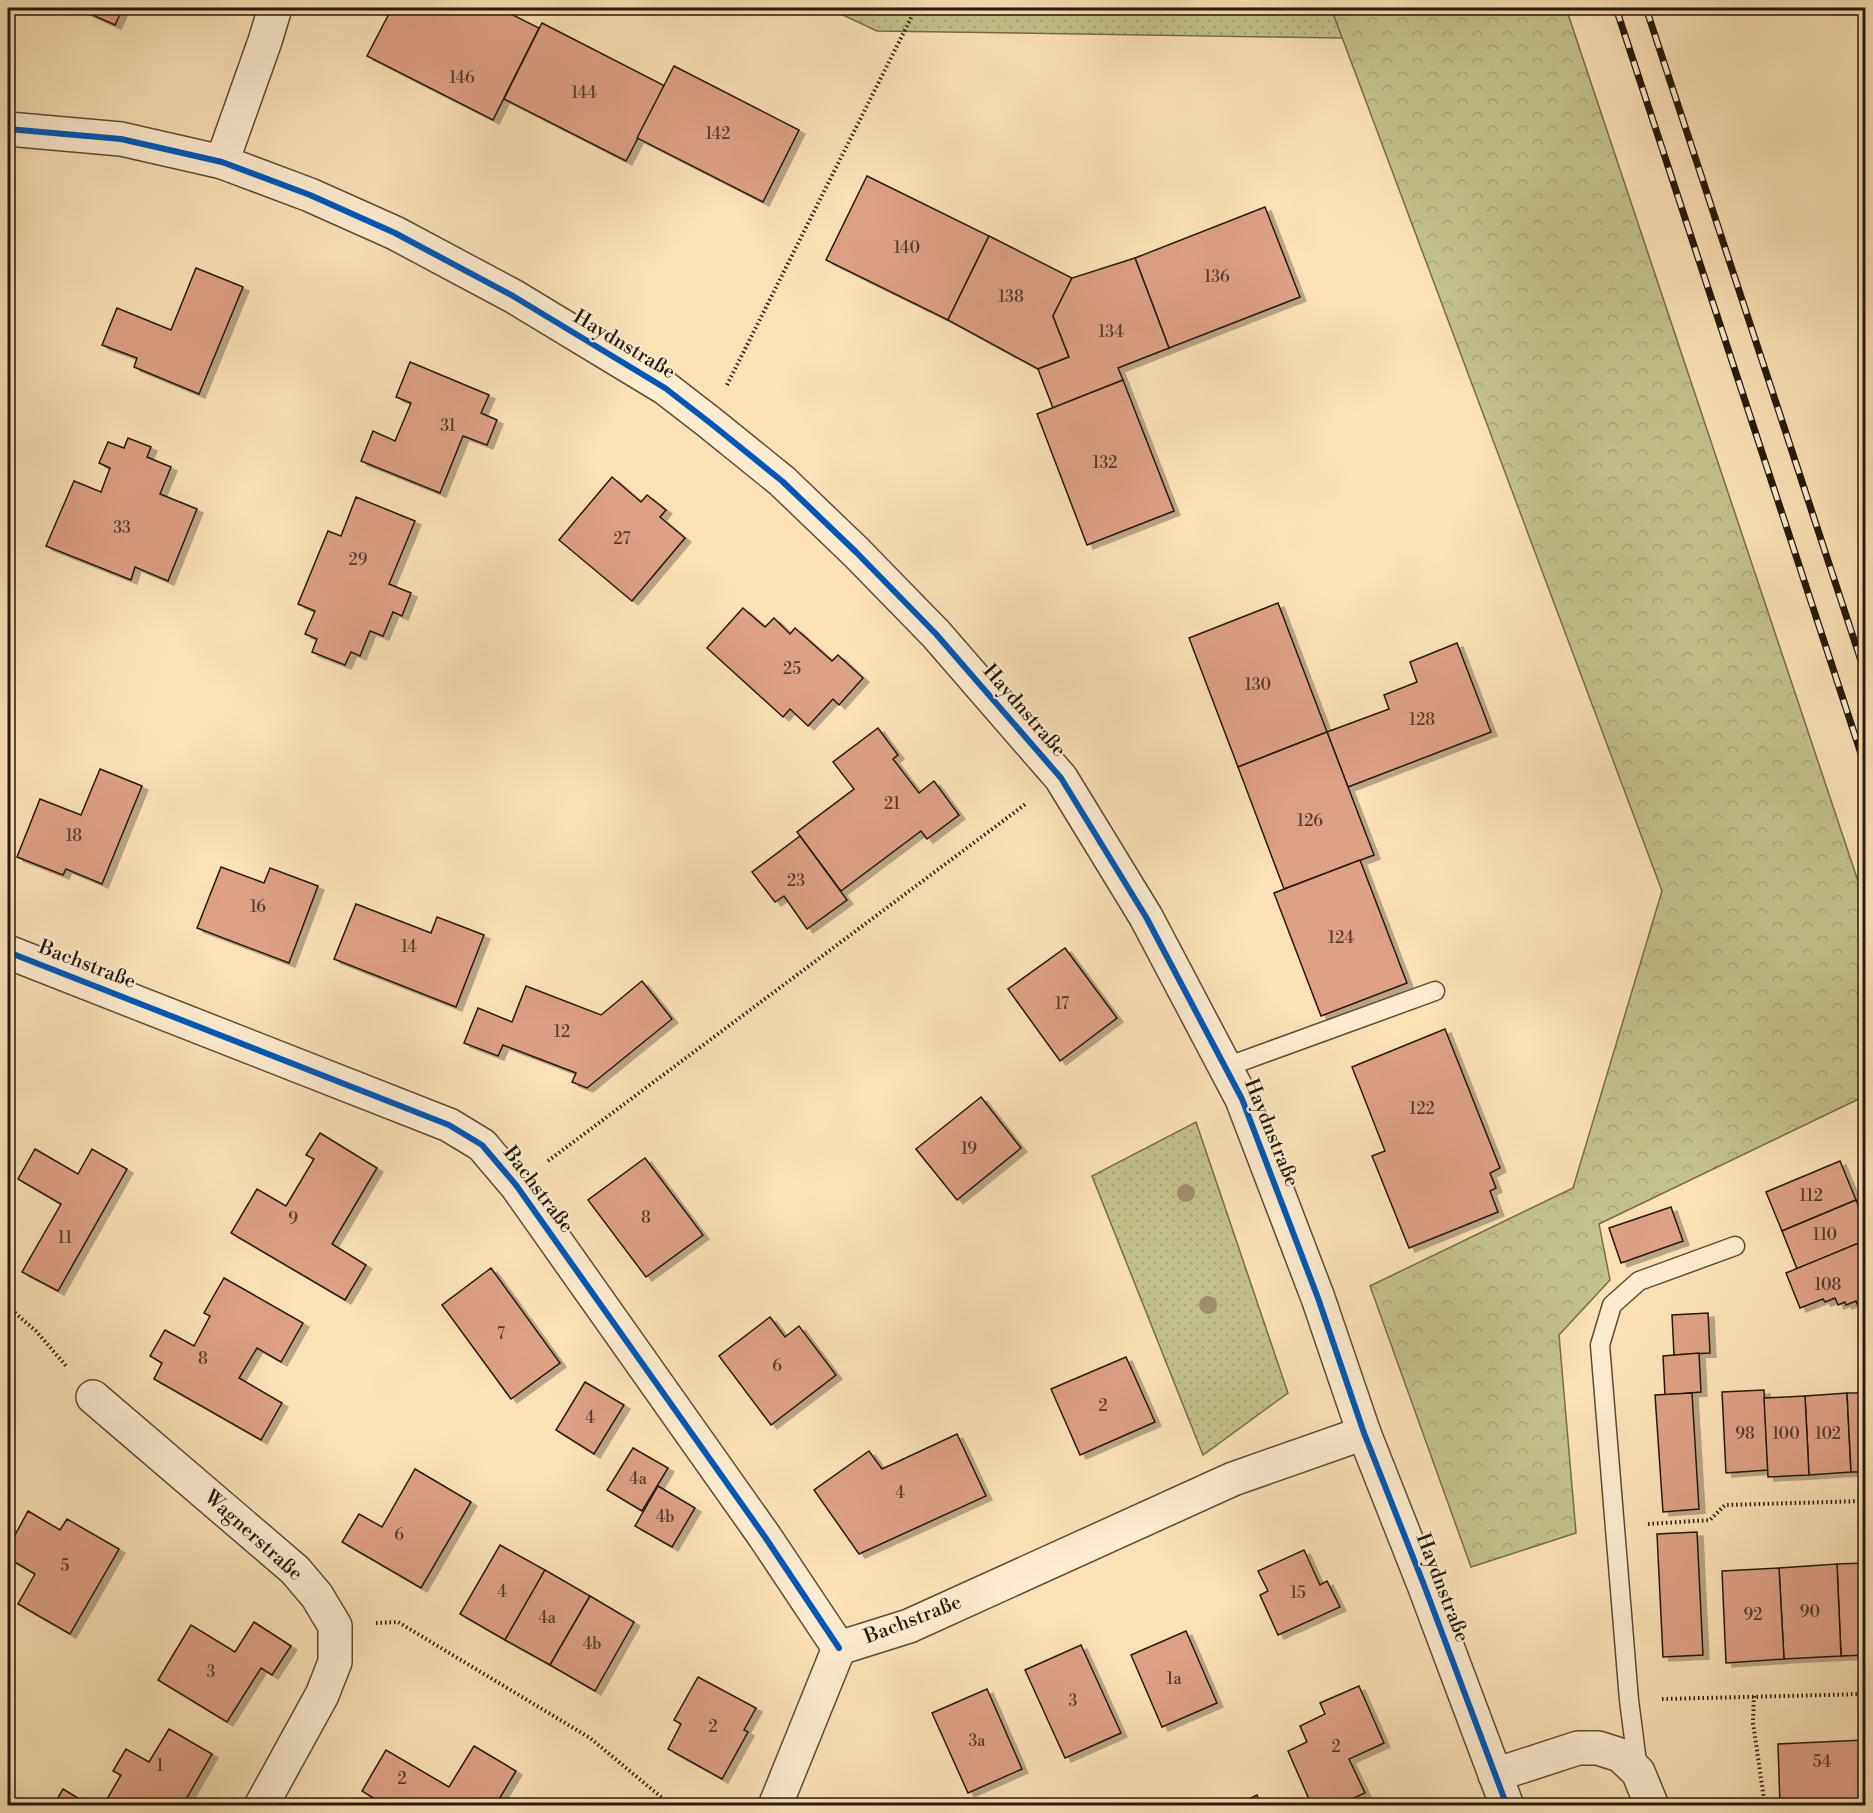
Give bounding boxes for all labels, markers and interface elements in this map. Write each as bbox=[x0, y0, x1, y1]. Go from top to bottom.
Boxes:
house number: 146 bbox=[449, 68, 475, 88]
house number: 144 bbox=[571, 83, 597, 103]
house number: 142 bbox=[706, 124, 730, 144]
house number: 140 bbox=[894, 238, 920, 258]
house number: 136 bbox=[1204, 267, 1230, 287]
house number: 138 bbox=[998, 287, 1024, 307]
street label: Haydnstraße bbox=[568, 305, 680, 385]
house number: 134 bbox=[1098, 322, 1124, 342]
house number: 31 bbox=[440, 416, 456, 436]
house number: 132 bbox=[1093, 453, 1117, 473]
house number: 33 bbox=[113, 518, 131, 538]
house number: 27 bbox=[613, 529, 631, 549]
house number: 29 bbox=[349, 550, 368, 570]
house number: 25 bbox=[783, 659, 801, 679]
street label: Haydnstraße bbox=[977, 660, 1071, 762]
house number: 130 bbox=[1245, 675, 1271, 695]
house number: 128 bbox=[1409, 710, 1435, 730]
house number: 21 bbox=[884, 794, 900, 814]
house number: 126 bbox=[1297, 811, 1323, 831]
house number: 18 bbox=[66, 826, 82, 846]
house number: 23 bbox=[787, 871, 805, 891]
house number: 16 bbox=[250, 897, 266, 917]
house number: 124 bbox=[1328, 928, 1354, 948]
street label: Bachstraße bbox=[34, 935, 139, 995]
house number: 14 bbox=[401, 937, 417, 957]
house number: 17 bbox=[1055, 994, 1069, 1014]
house number: 12 bbox=[554, 1022, 570, 1042]
street label: Haydnstraße bbox=[1238, 1075, 1304, 1191]
house number: 122 bbox=[1409, 1099, 1435, 1119]
house number: 19 bbox=[961, 1139, 977, 1159]
street label: Bachstraße bbox=[497, 1141, 579, 1238]
house number: 112 bbox=[1799, 1186, 1823, 1206]
house number: 8 bbox=[641, 1208, 651, 1228]
house number: 9 bbox=[288, 1209, 298, 1229]
house number: 110 bbox=[1813, 1225, 1837, 1245]
house number: 11 bbox=[58, 1228, 72, 1248]
house number: 108 bbox=[1815, 1275, 1842, 1295]
house number: 7 bbox=[497, 1324, 505, 1344]
house number: 8 bbox=[198, 1349, 208, 1369]
house number: 6 bbox=[772, 1356, 782, 1376]
house number: 2 bbox=[1098, 1396, 1108, 1416]
house number: 4 bbox=[585, 1408, 595, 1428]
house number: 98 bbox=[1735, 1424, 1755, 1444]
house number: 100 bbox=[1772, 1424, 1800, 1444]
house number: 102 bbox=[1815, 1424, 1841, 1444]
house number: 4a bbox=[629, 1469, 648, 1489]
house number: 4 bbox=[895, 1483, 905, 1503]
street label: Wagnerstraße bbox=[198, 1485, 307, 1587]
house number: 4b bbox=[656, 1507, 674, 1527]
house number: 6 bbox=[394, 1525, 404, 1545]
street label: Haydnstraße bbox=[1410, 1530, 1474, 1646]
house number: 5 bbox=[61, 1556, 70, 1576]
house number: 4 bbox=[497, 1582, 507, 1602]
house number: 15 bbox=[1290, 1583, 1306, 1603]
street label: Bachstraße bbox=[860, 1590, 965, 1650]
house number: 90 bbox=[1800, 1602, 1820, 1622]
house number: 92 bbox=[1744, 1605, 1762, 1625]
house number: 4a bbox=[538, 1608, 557, 1628]
house number: 4b bbox=[583, 1634, 601, 1654]
house number: 3 bbox=[207, 1662, 216, 1682]
house number: 1a bbox=[1167, 1669, 1182, 1689]
house number: 3 bbox=[1069, 1691, 1078, 1711]
house number: 2 bbox=[708, 1717, 718, 1737]
house number: 3a bbox=[969, 1731, 986, 1751]
house number: 2 bbox=[1331, 1737, 1341, 1757]
house number: 54 bbox=[1813, 1752, 1832, 1772]
house number: 1 bbox=[157, 1756, 164, 1776]
house number: 2 bbox=[397, 1769, 407, 1789]

